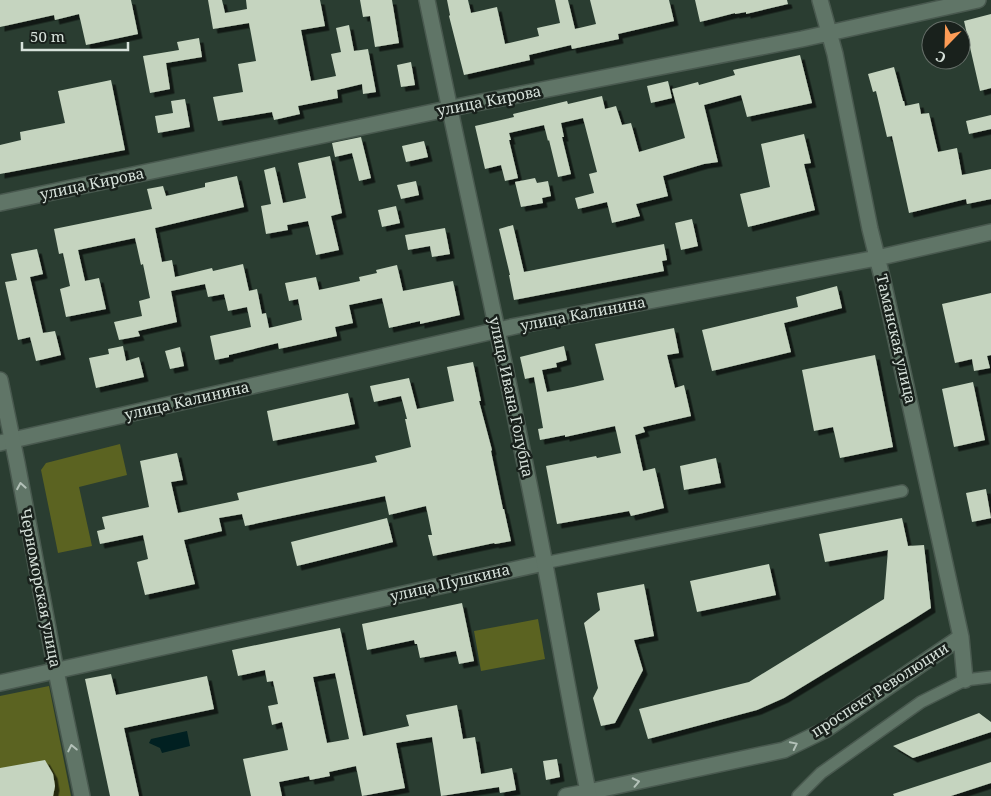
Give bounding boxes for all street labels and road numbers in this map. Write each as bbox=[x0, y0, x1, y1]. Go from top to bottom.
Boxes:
street label: улица Кирова bbox=[435, 80, 543, 120]
street label: улица Кирова bbox=[38, 162, 146, 204]
street label: Таманская улица bbox=[872, 272, 922, 406]
street label: улица Калинина bbox=[518, 291, 647, 335]
street label: улица Ивана Голубца bbox=[485, 315, 539, 479]
street label: улица Калинина bbox=[122, 376, 251, 424]
street label: Черноморская улица bbox=[16, 506, 66, 669]
street label: улица Пушкина bbox=[388, 559, 512, 606]
street label: проспект Революции bbox=[807, 637, 952, 741]

